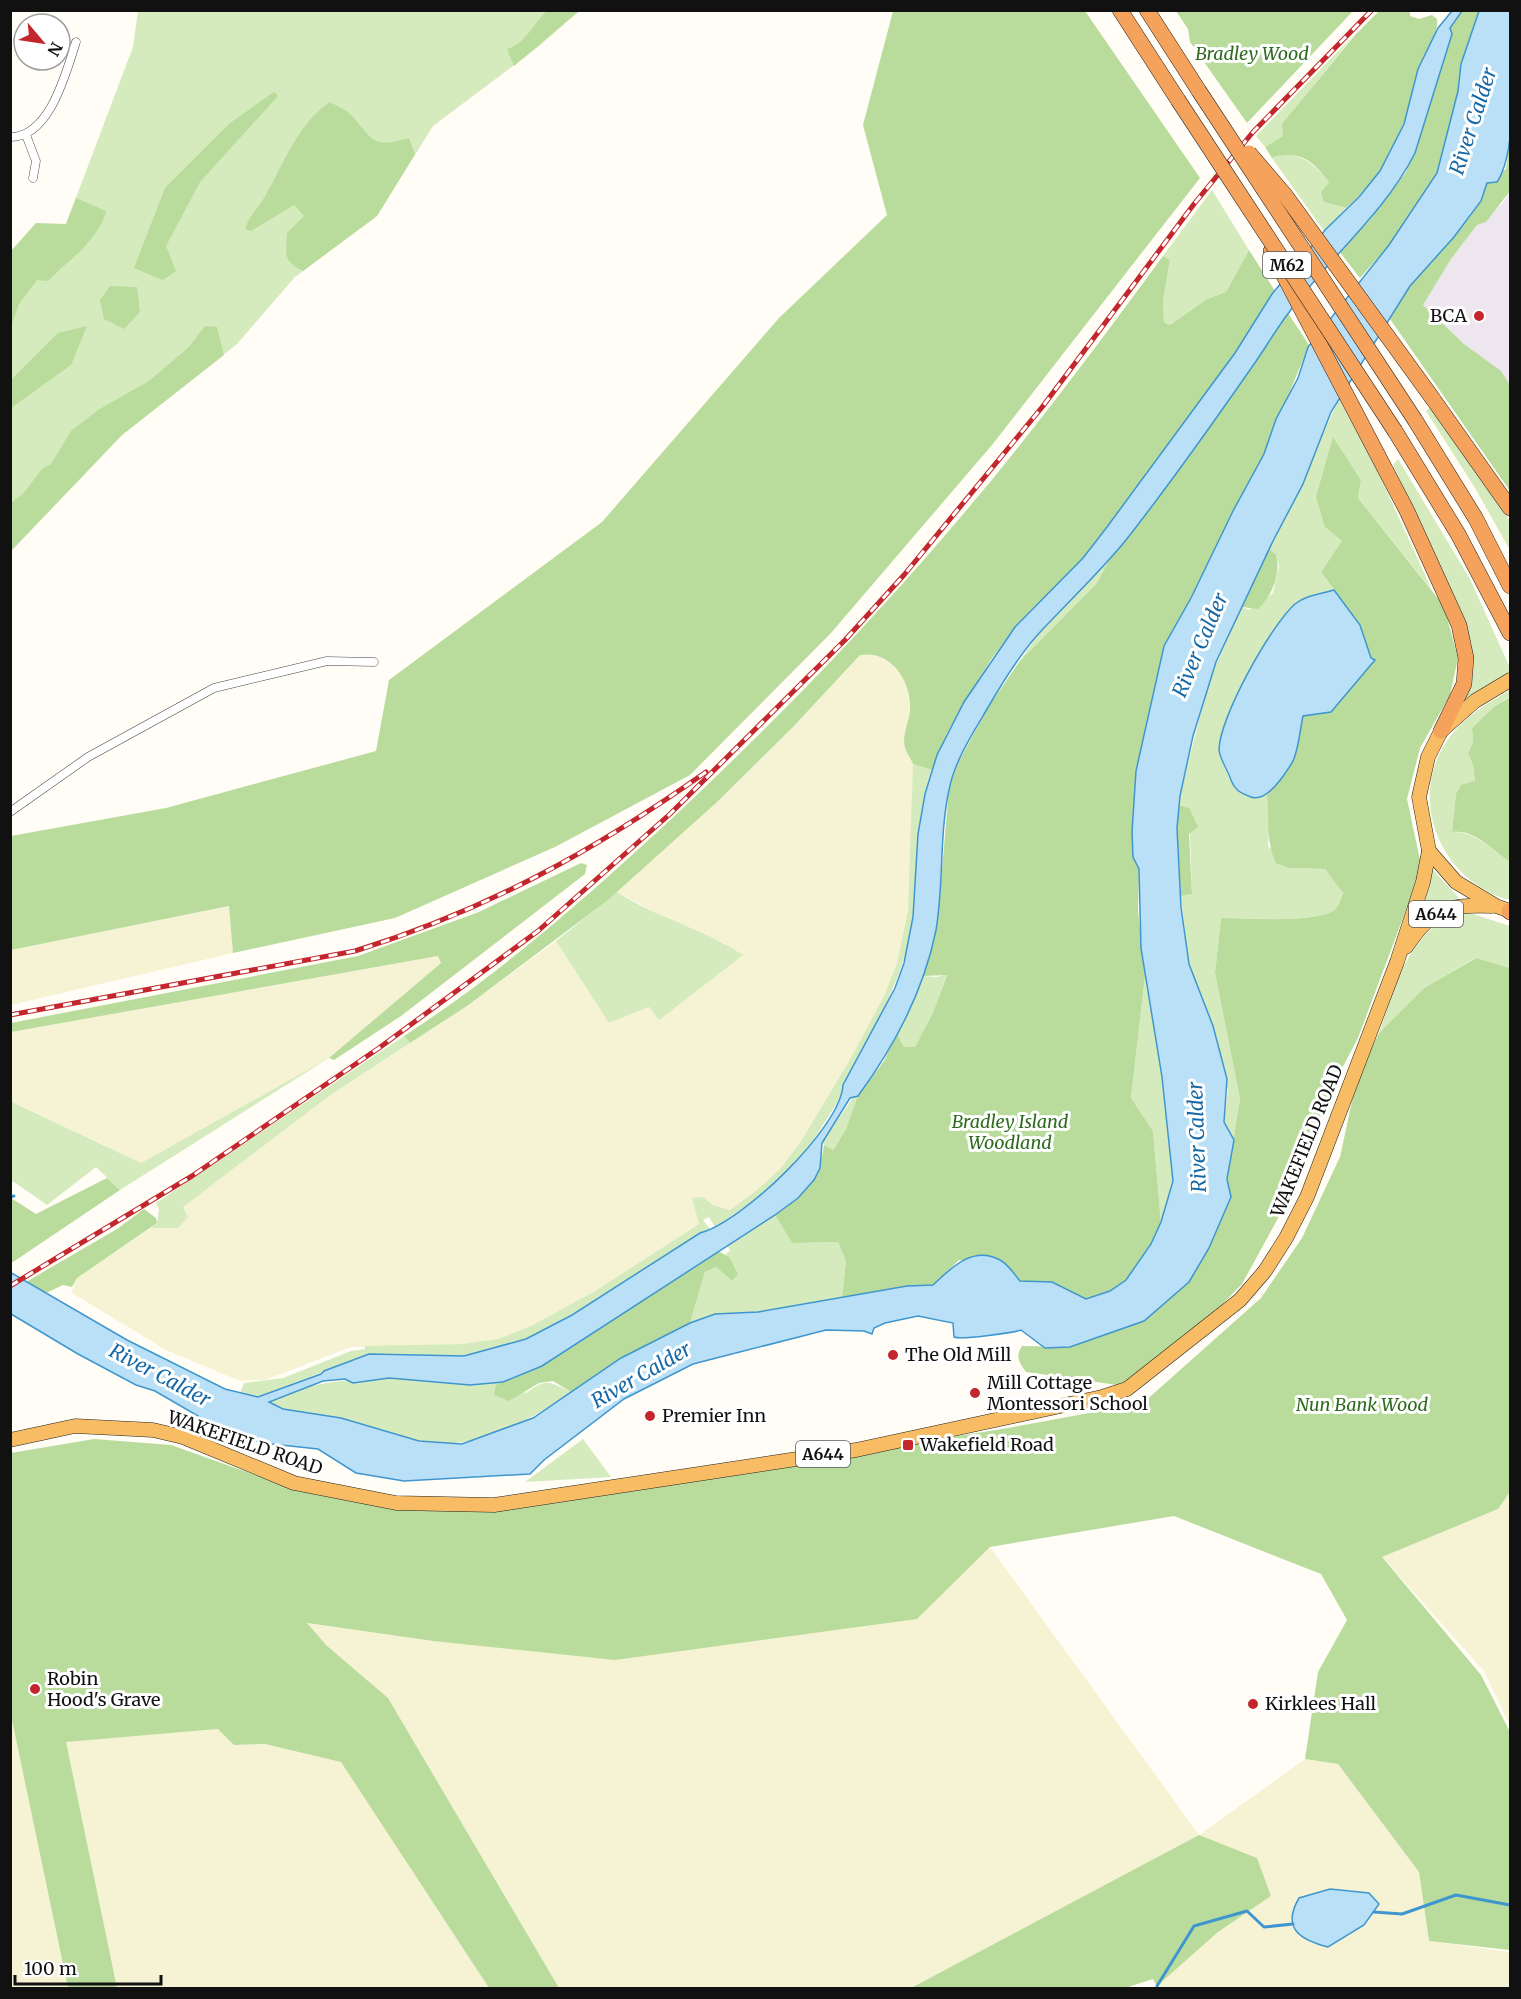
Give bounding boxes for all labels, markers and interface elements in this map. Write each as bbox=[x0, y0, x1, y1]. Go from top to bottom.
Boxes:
north arrow bbox=[12, 12, 72, 72]
text: N bbox=[43, 39, 67, 60]
park label: Bradley Wood bbox=[1195, 42, 1309, 65]
water label: River Calder bbox=[1444, 63, 1502, 177]
road number: M62 bbox=[1263, 252, 1311, 278]
place label: BCA bbox=[1430, 304, 1467, 327]
marker: BCA bbox=[1472, 309, 1486, 323]
water label: River Calder bbox=[1166, 588, 1233, 701]
road number: A644 bbox=[1409, 901, 1463, 927]
street label: WAKEFIELD ROAD bbox=[1265, 1061, 1348, 1221]
water label: River Calder bbox=[1182, 1080, 1211, 1193]
park label: Bradley Island Woodland bbox=[952, 1110, 1069, 1154]
water label: River Calder bbox=[586, 1336, 696, 1413]
water label: River Calder bbox=[105, 1337, 216, 1412]
place label: The Old Mill bbox=[905, 1343, 1012, 1366]
marker: The Old Mill bbox=[886, 1348, 900, 1362]
place label: Mill Cottage Montessori School bbox=[987, 1371, 1148, 1415]
marker: Mill Cottage Montessori School bbox=[968, 1386, 982, 1400]
park label: Nun Bank Wood bbox=[1296, 1393, 1428, 1416]
place label: Premier Inn bbox=[662, 1404, 766, 1427]
street label: WAKEFIELD ROAD bbox=[164, 1405, 326, 1480]
marker: Premier Inn bbox=[643, 1409, 657, 1423]
place label: Wakefield Road bbox=[919, 1433, 1054, 1456]
marker: Wakefield Road bbox=[901, 1438, 915, 1452]
road number: A644 bbox=[796, 1441, 850, 1467]
place label: Robin Hood's Grave bbox=[47, 1667, 160, 1711]
marker: Robin Hood's Grave bbox=[28, 1682, 42, 1696]
place label: Kirklees Hall bbox=[1265, 1692, 1377, 1715]
marker: Kirklees Hall bbox=[1246, 1697, 1260, 1711]
scale bar bbox=[15, 1948, 160, 1986]
text: 100 m bbox=[24, 1957, 77, 1980]

